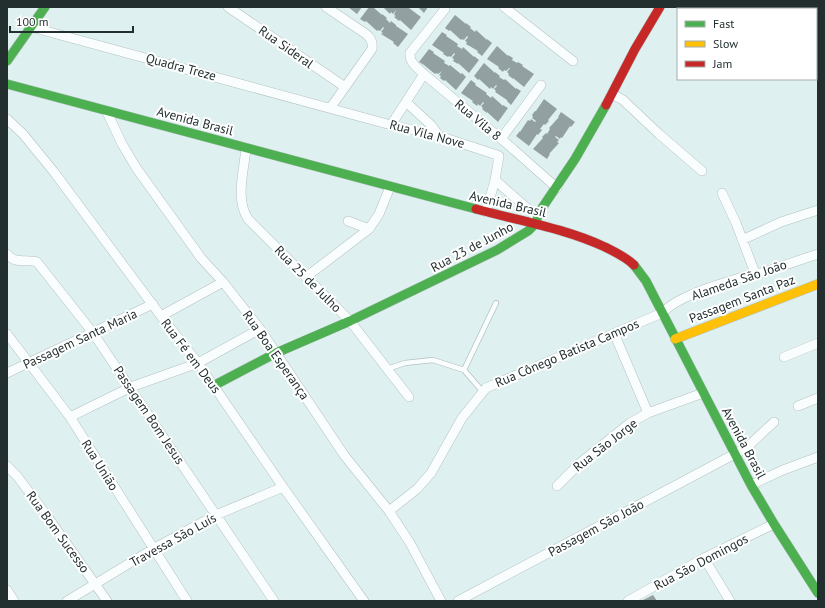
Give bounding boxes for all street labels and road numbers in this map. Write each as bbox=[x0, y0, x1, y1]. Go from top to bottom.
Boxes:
street label: Rua Sideral bbox=[255, 22, 317, 72]
street label: Quadra Treze bbox=[144, 49, 218, 85]
street label: Rua Vila 8 bbox=[451, 96, 505, 144]
street label: Avenida Brasil bbox=[155, 103, 235, 139]
street label: Rua Vila Nove bbox=[388, 116, 466, 152]
street label: Avenida Brasil bbox=[468, 187, 548, 221]
street label: Rua 23 de Junho bbox=[428, 218, 516, 276]
street label: Rua 25 de Julho bbox=[271, 242, 345, 316]
street label: Alameda São João bbox=[689, 256, 789, 304]
street label: Passagem Santa Paz bbox=[687, 271, 798, 327]
street label: Passagem Santa Maria bbox=[20, 305, 140, 373]
street label: Rua Boa Esperança bbox=[239, 307, 313, 403]
street label: Rua Fé em Deus bbox=[157, 315, 225, 397]
street label: Rua Cônego Batista Campos bbox=[492, 315, 642, 391]
street label: Passagem Bom Jesus bbox=[110, 362, 188, 468]
street label: Avenida Brasil bbox=[718, 404, 770, 482]
street label: Rua São Jorge bbox=[569, 415, 641, 475]
street label: Rua União bbox=[78, 436, 122, 494]
street label: Rua Bom Sucesso bbox=[23, 488, 93, 576]
street label: Passagem São João bbox=[545, 496, 647, 560]
street label: Travessa São Luís bbox=[127, 509, 219, 571]
street label: Rua São Domingos bbox=[651, 530, 751, 594]

